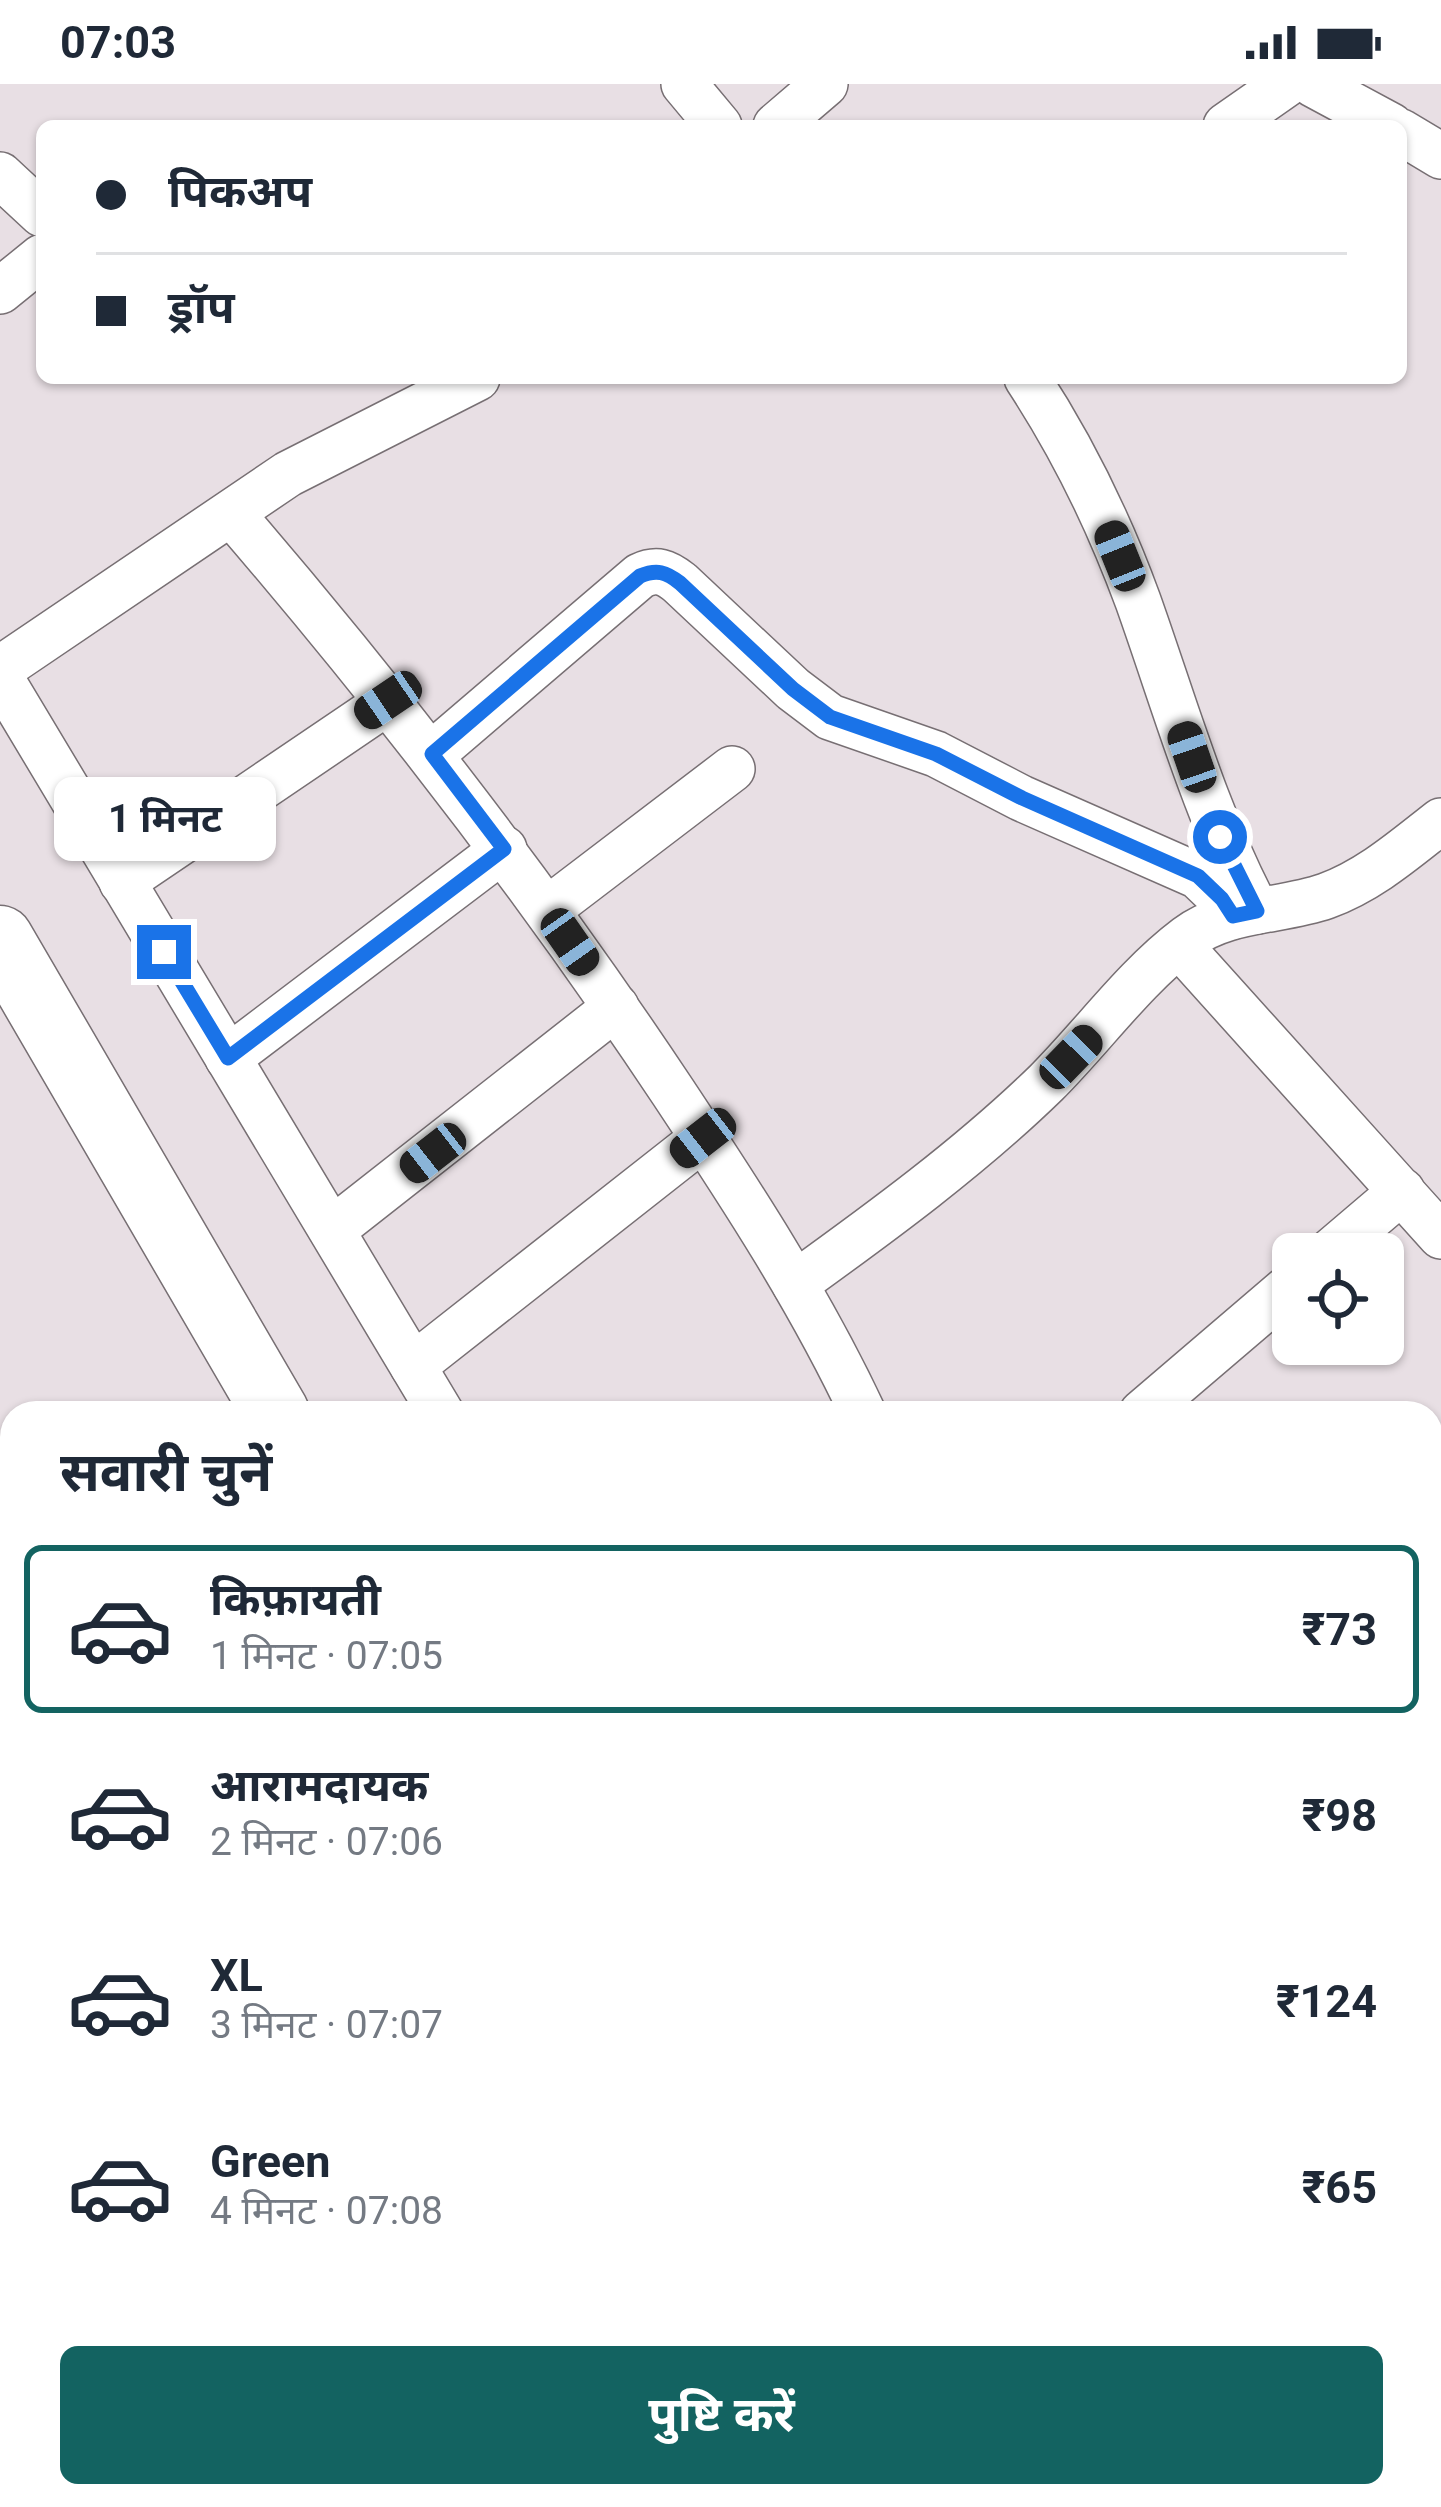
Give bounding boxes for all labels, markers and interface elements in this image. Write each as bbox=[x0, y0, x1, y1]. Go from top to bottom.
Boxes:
text: 07:03 bbox=[60, 16, 176, 69]
text: पिकअप bbox=[168, 165, 312, 218]
text: ड्रॉप bbox=[168, 281, 235, 334]
car bbox=[1090, 516, 1150, 596]
car bbox=[348, 665, 428, 735]
car bbox=[1163, 717, 1221, 797]
callout: 1 मिनट bbox=[53, 778, 275, 862]
text: 1 मिनट bbox=[108, 796, 222, 842]
route start bbox=[1193, 810, 1247, 864]
car bbox=[535, 902, 605, 982]
route end bbox=[137, 925, 191, 979]
car bbox=[1033, 1019, 1109, 1095]
car bbox=[664, 1102, 742, 1174]
car bbox=[394, 1117, 472, 1189]
map controls bbox=[1272, 1233, 1404, 1365]
button: locate bbox=[1272, 1233, 1404, 1365]
text: सवारी चुनें bbox=[60, 1441, 272, 1504]
text: किफ़ायती bbox=[210, 1573, 381, 1626]
icon: car bbox=[66, 1575, 174, 1683]
text: ₹73 bbox=[1302, 1603, 1377, 1656]
text: 1 मिनट · 07:05 bbox=[210, 1633, 443, 1679]
text: आरामदायक bbox=[210, 1759, 428, 1812]
icon: car bbox=[66, 1761, 174, 1869]
text: ₹98 bbox=[1302, 1789, 1377, 1842]
text: 2 मिनट · 07:06 bbox=[210, 1819, 443, 1865]
icon: car bbox=[66, 1947, 174, 2055]
text: XL bbox=[210, 1949, 263, 2002]
text: ₹124 bbox=[1276, 1975, 1377, 2028]
text: 3 मिनट · 07:07 bbox=[210, 2002, 443, 2048]
icon: car bbox=[66, 2133, 174, 2241]
text: Green bbox=[210, 2135, 331, 2188]
text: ₹65 bbox=[1302, 2161, 1377, 2214]
text: 4 मिनट · 07:08 bbox=[210, 2188, 443, 2234]
button: पुष्टि करें bbox=[60, 2346, 1383, 2484]

